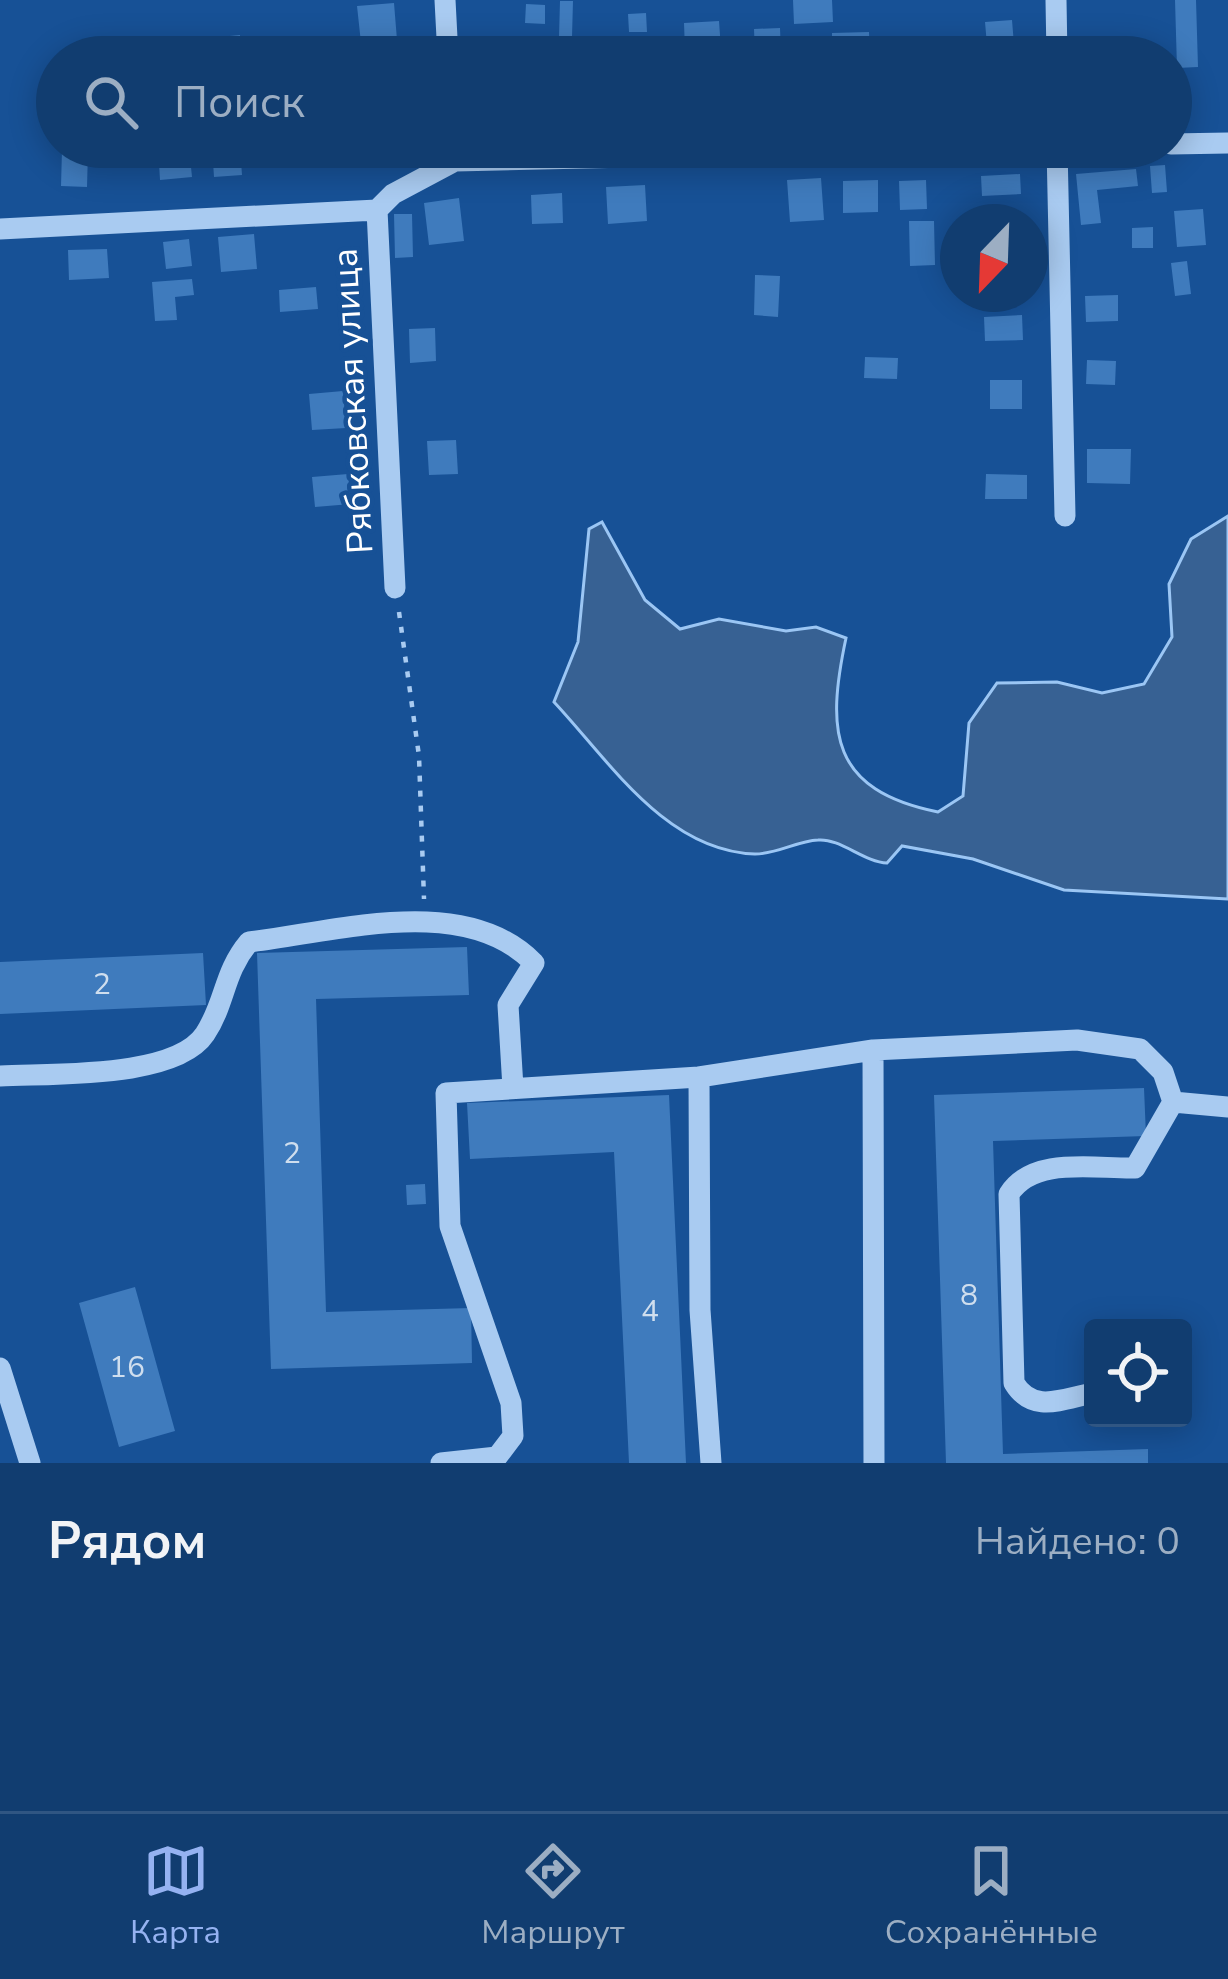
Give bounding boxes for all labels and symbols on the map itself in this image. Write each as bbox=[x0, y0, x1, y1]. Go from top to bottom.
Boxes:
north arrow bbox=[940, 204, 1048, 312]
street label: Рябковская улица bbox=[321, 247, 385, 555]
house number: 2 bbox=[93, 964, 111, 1005]
house number: 2 bbox=[283, 1133, 301, 1174]
house number: 8 bbox=[960, 1275, 978, 1316]
house number: 4 bbox=[641, 1291, 659, 1332]
house number: 16 bbox=[109, 1347, 145, 1388]

